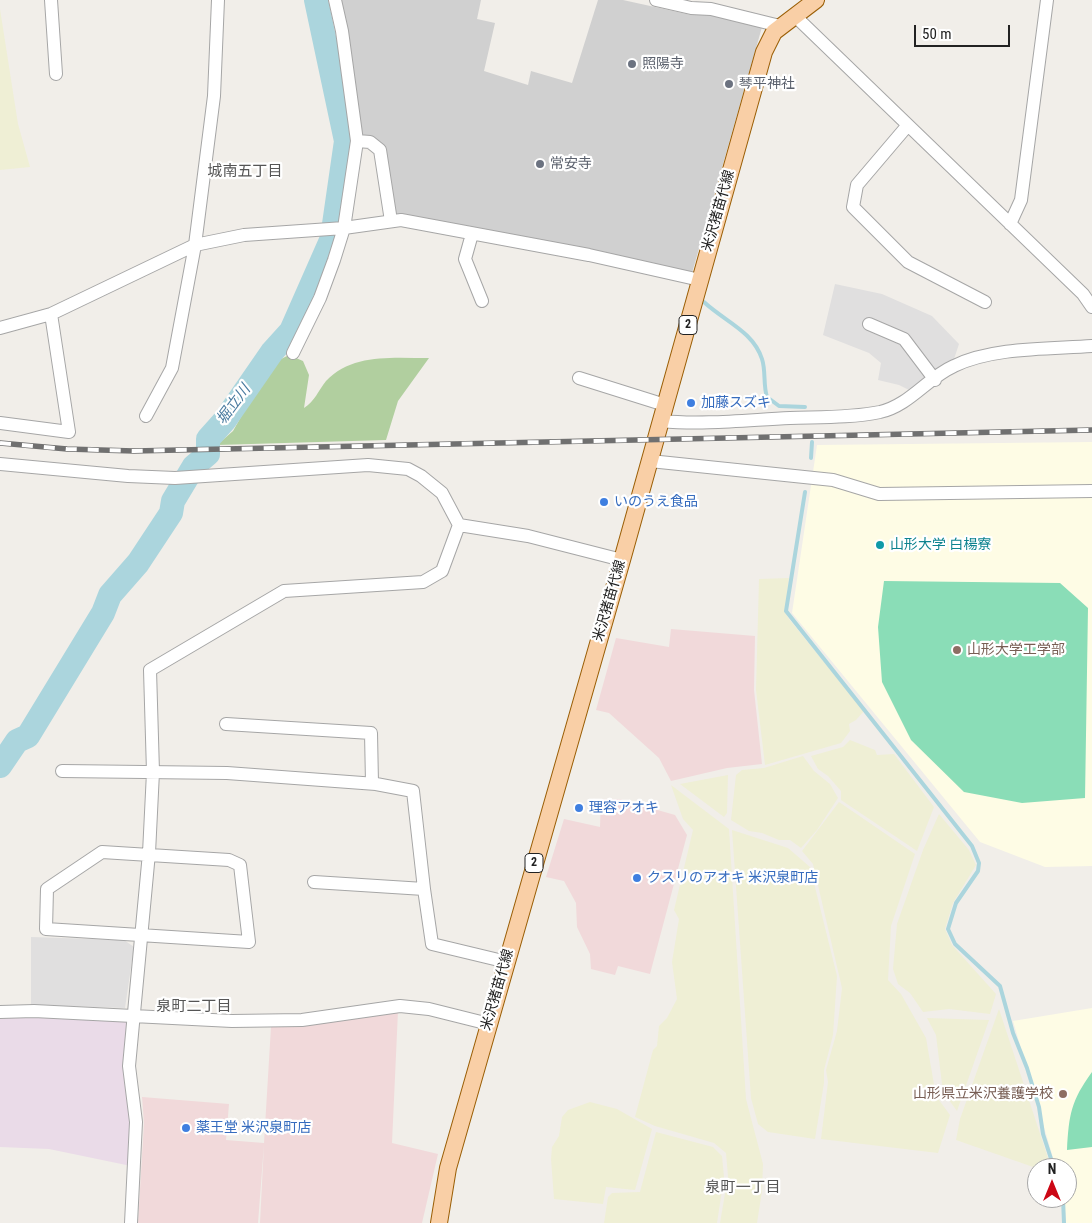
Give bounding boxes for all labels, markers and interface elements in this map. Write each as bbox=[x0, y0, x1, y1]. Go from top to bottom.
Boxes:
scale bar bbox=[917, 15, 1013, 47]
text: 50 m bbox=[922, 25, 952, 43]
place label: 照陽寺 bbox=[642, 56, 684, 72]
marker: 照陽寺 bbox=[626, 58, 638, 70]
place label: 琴平神社 bbox=[739, 76, 795, 92]
marker: 琴平神社 bbox=[723, 78, 735, 90]
place label: 常安寺 bbox=[550, 156, 592, 172]
marker: 常安寺 bbox=[534, 158, 546, 170]
district label: 城南五丁目 bbox=[208, 163, 282, 181]
street label: 米沢猪苗代線 bbox=[699, 168, 739, 254]
road number: 2 bbox=[679, 316, 697, 334]
water label: 堀立川 bbox=[213, 382, 255, 428]
place label: 加藤スズキ bbox=[701, 395, 771, 411]
marker: 加藤スズキ bbox=[685, 397, 697, 409]
place label: いのうえ食品 bbox=[614, 494, 698, 510]
marker: いのうえ食品 bbox=[598, 496, 610, 508]
place label: 山形大学 白楊寮 bbox=[890, 537, 991, 553]
marker: 山形大学 白楊寮 bbox=[874, 539, 886, 551]
street label: 米沢猪苗代線 bbox=[590, 558, 630, 644]
place label: 山形大学工学部 bbox=[967, 642, 1065, 658]
marker: 山形大学工学部 bbox=[951, 644, 963, 656]
place label: 理容アオキ bbox=[589, 800, 659, 816]
marker: 理容アオキ bbox=[573, 802, 585, 814]
road number: 2 bbox=[525, 854, 543, 872]
place label: クスリのアオキ 米沢泉町店 bbox=[647, 870, 818, 886]
marker: クスリのアオキ 米沢泉町店 bbox=[631, 872, 643, 884]
street label: 米沢猪苗代線 bbox=[478, 947, 518, 1033]
district label: 泉町二丁目 bbox=[157, 998, 231, 1016]
place label: 山形県立米沢養護学校 bbox=[913, 1086, 1053, 1102]
marker: 山形県立米沢養護学校 bbox=[1057, 1088, 1069, 1100]
place label: 薬王堂 米沢泉町店 bbox=[196, 1120, 311, 1136]
marker: 薬王堂 米沢泉町店 bbox=[180, 1122, 192, 1134]
north arrow bbox=[1027, 1158, 1077, 1208]
text: N bbox=[1048, 1161, 1056, 1177]
district label: 泉町一丁目 bbox=[706, 1179, 780, 1197]

